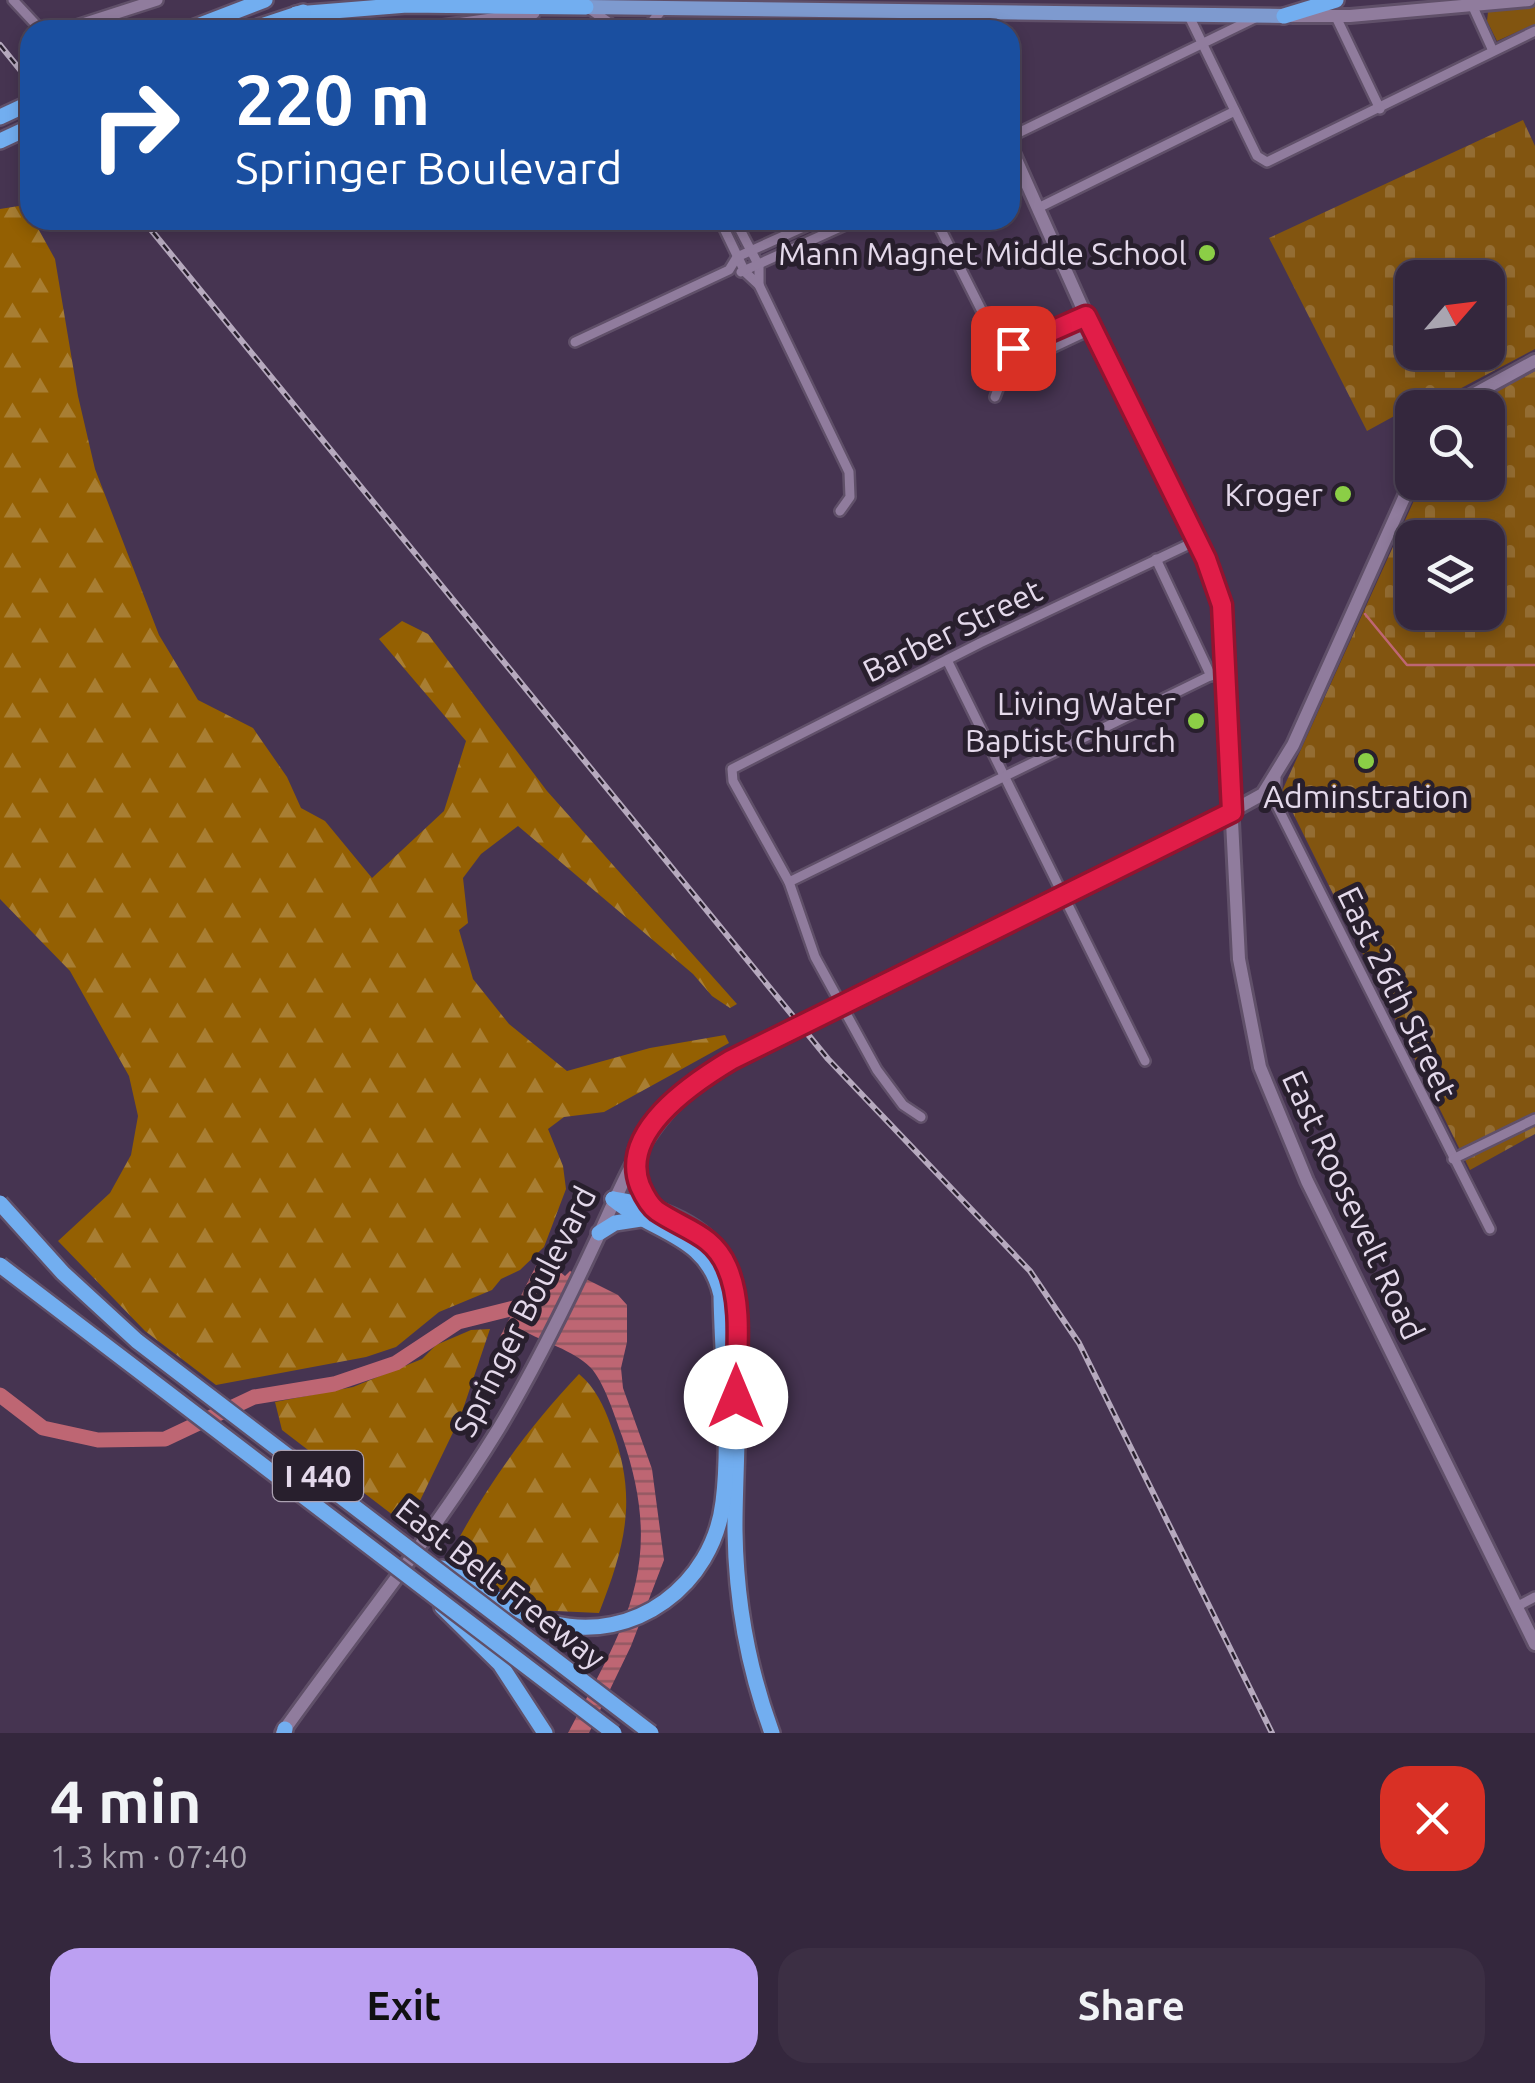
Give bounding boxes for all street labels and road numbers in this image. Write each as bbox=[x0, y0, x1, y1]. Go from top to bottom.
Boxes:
street label: Barber Street bbox=[857, 571, 1047, 689]
street label: East 26th Street bbox=[1331, 881, 1465, 1105]
street label: East Roosevelt Road bbox=[1276, 1065, 1432, 1345]
street label: Springer Boulevard bbox=[445, 1180, 603, 1442]
road number: I 440 bbox=[273, 1451, 363, 1501]
street label: East Belt Freeway bbox=[390, 1490, 612, 1676]

